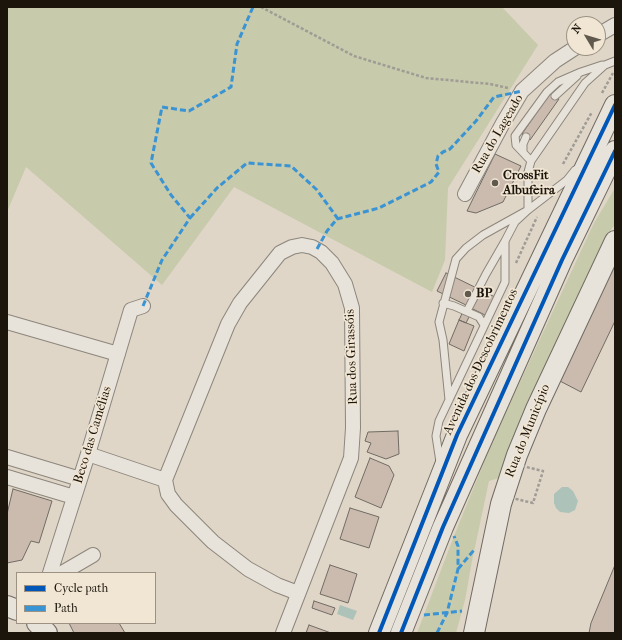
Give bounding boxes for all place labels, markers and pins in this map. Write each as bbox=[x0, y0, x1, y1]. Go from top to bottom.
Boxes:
place label: CrossFit Albufeira bbox=[503, 168, 555, 199]
marker: CrossFit Albufeira bbox=[490, 178, 500, 188]
place label: BP bbox=[476, 286, 492, 302]
marker: BP bbox=[463, 289, 473, 299]

